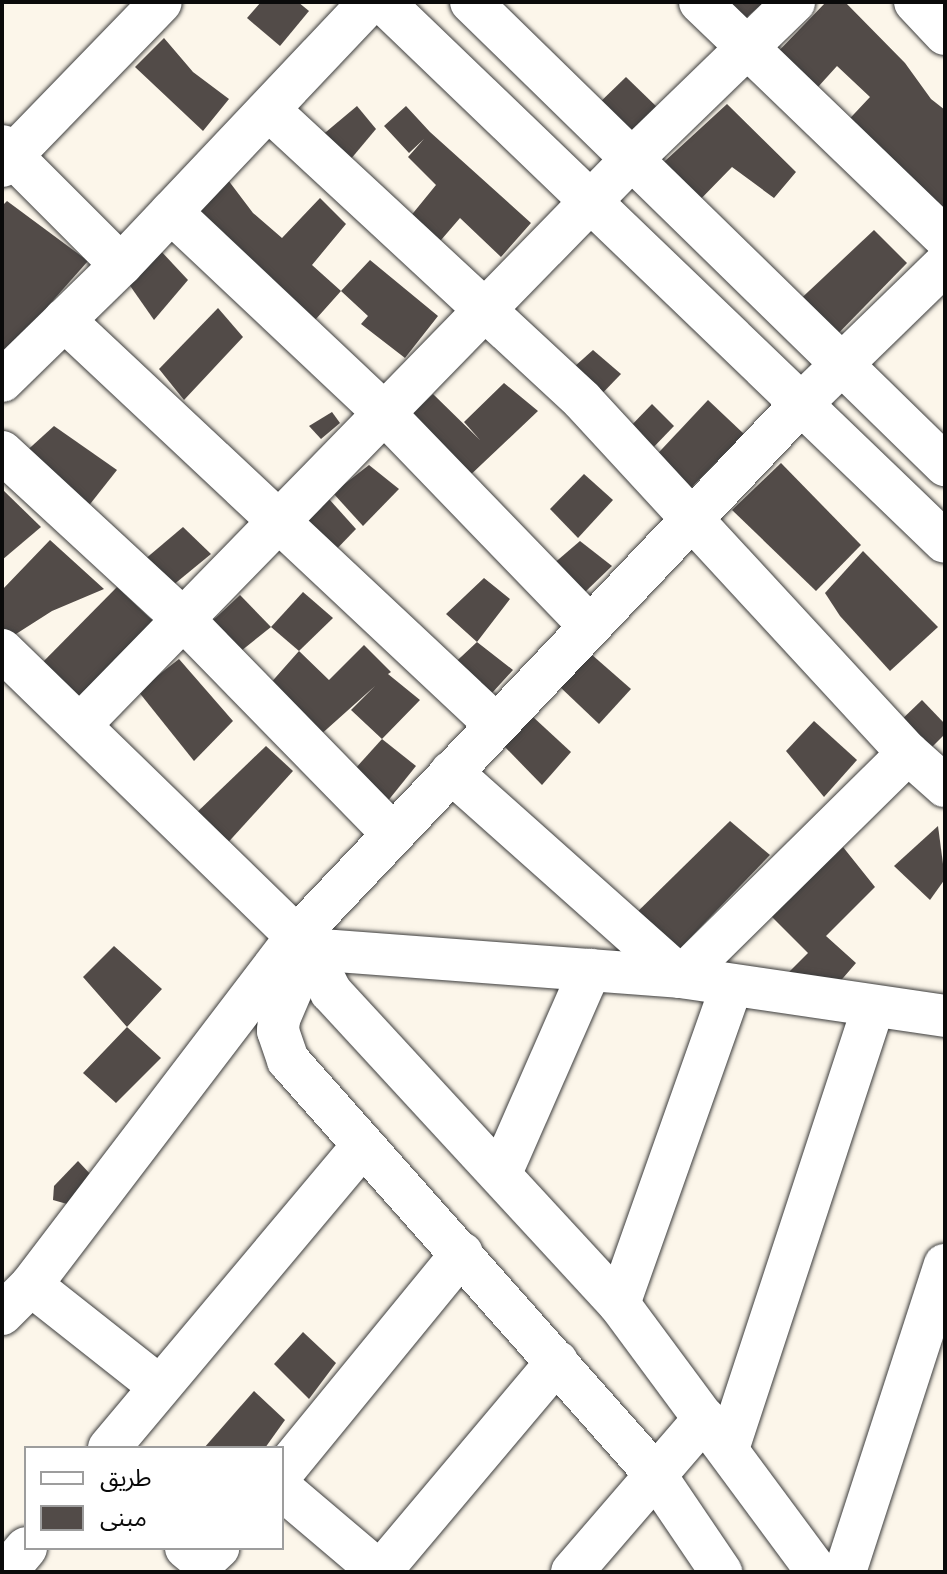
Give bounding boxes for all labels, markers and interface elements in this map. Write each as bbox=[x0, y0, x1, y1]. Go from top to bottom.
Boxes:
legend bbox=[24, 1446, 284, 1550]
text: طريق bbox=[100, 1463, 152, 1492]
text: مبنى bbox=[100, 1503, 147, 1532]

